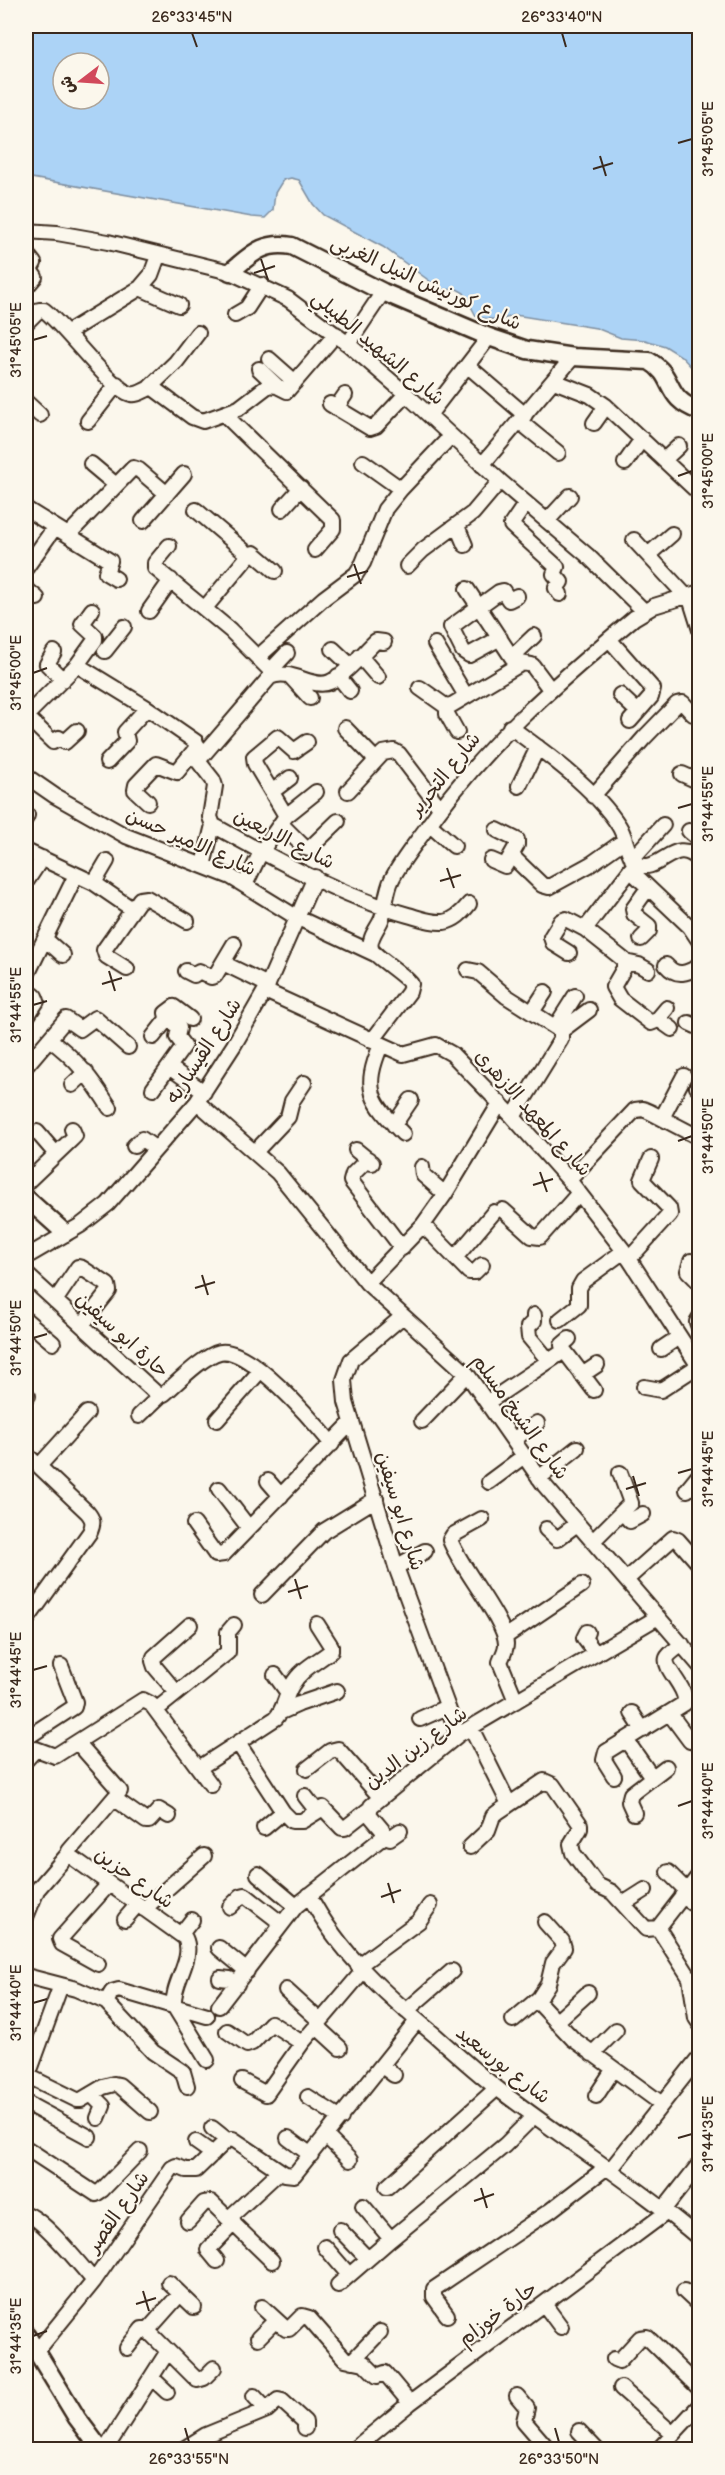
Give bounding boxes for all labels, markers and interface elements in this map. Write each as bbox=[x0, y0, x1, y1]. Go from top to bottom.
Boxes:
text: 26°33'45"N bbox=[151, 8, 233, 27]
text: 26°33'40"N bbox=[521, 8, 603, 27]
north arrow bbox=[51, 51, 111, 111]
text: ش bbox=[56, 74, 80, 96]
text: 31°45'05"E bbox=[699, 101, 718, 177]
street label: شارع كورنيش النيل الغربى bbox=[327, 230, 525, 337]
street label: شارع الشهيد الطبيلي bbox=[304, 286, 449, 414]
text: 31°45'05"E bbox=[7, 302, 26, 378]
text: 31°45'00"E bbox=[699, 433, 718, 509]
text: 31°45'00"E bbox=[7, 635, 26, 711]
street label: شارع التحرير bbox=[403, 727, 487, 823]
text: 31°44'55"E bbox=[699, 766, 718, 842]
street label: شارع الامير حسن bbox=[122, 803, 260, 882]
street label: شارع الاربعين bbox=[229, 803, 338, 876]
text: 31°44'55"E bbox=[7, 967, 26, 1043]
street label: شارع القيساريه bbox=[161, 994, 248, 1109]
street label: شارع المعهد الازهرى bbox=[469, 1044, 596, 1182]
text: 31°44'50"E bbox=[699, 1098, 718, 1174]
street label: حارة ابو سيفين bbox=[71, 1287, 173, 1383]
text: 31°44'50"E bbox=[7, 1300, 26, 1376]
street label: شارع الشيخ مسلم bbox=[465, 1350, 574, 1486]
text: 31°44'45"E bbox=[699, 1430, 718, 1507]
street label: شارع ابو سيفين bbox=[370, 1448, 430, 1574]
text: 31°44'45"E bbox=[7, 1631, 26, 1708]
street label: شارع زين الدين bbox=[360, 1702, 473, 1795]
text: 31°44'40"E bbox=[699, 1762, 718, 1840]
street label: شارع حزين bbox=[89, 1842, 178, 1915]
text: 31°44'40"E bbox=[7, 1964, 26, 2042]
street label: شارع بورسعيد bbox=[450, 2021, 555, 2110]
text: 31°44'35"E bbox=[699, 2095, 718, 2172]
street label: شارع القصر bbox=[80, 2167, 155, 2259]
street label: حارة خوزام bbox=[454, 2277, 543, 2353]
text: 31°44'35"E bbox=[7, 2297, 26, 2374]
text: 26°33'55"N bbox=[149, 2450, 229, 2469]
text: 26°33'50"N bbox=[519, 2450, 599, 2469]

